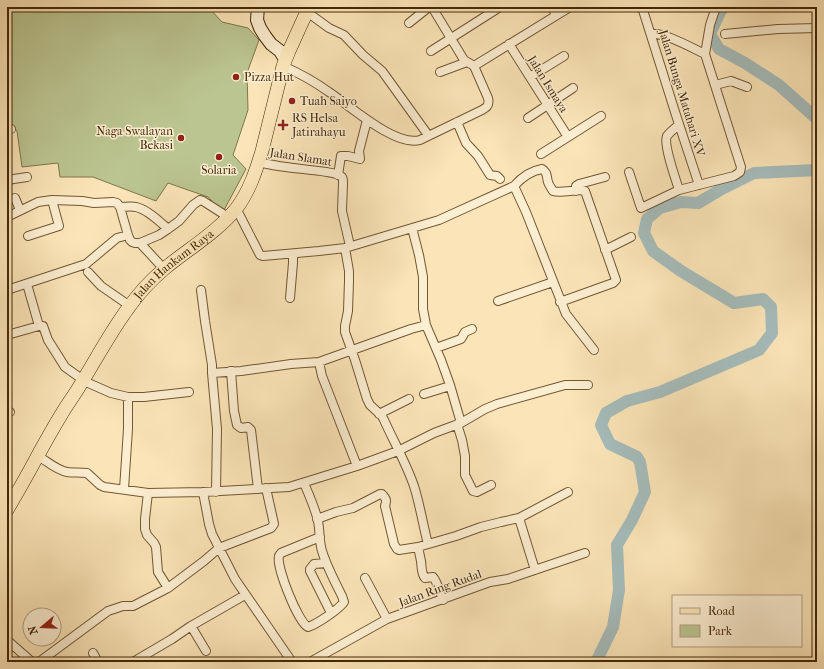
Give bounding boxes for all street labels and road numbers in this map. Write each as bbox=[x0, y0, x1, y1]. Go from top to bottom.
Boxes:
street label: Jalan Bunga Matahari XV bbox=[656, 27, 708, 159]
street label: Jalan Ismaya bbox=[524, 52, 571, 115]
street label: Jalan Slamat bbox=[268, 145, 334, 169]
street label: Jalan Hankam Raya bbox=[130, 226, 217, 303]
street label: Jalan Ring Rudal bbox=[396, 566, 484, 610]

